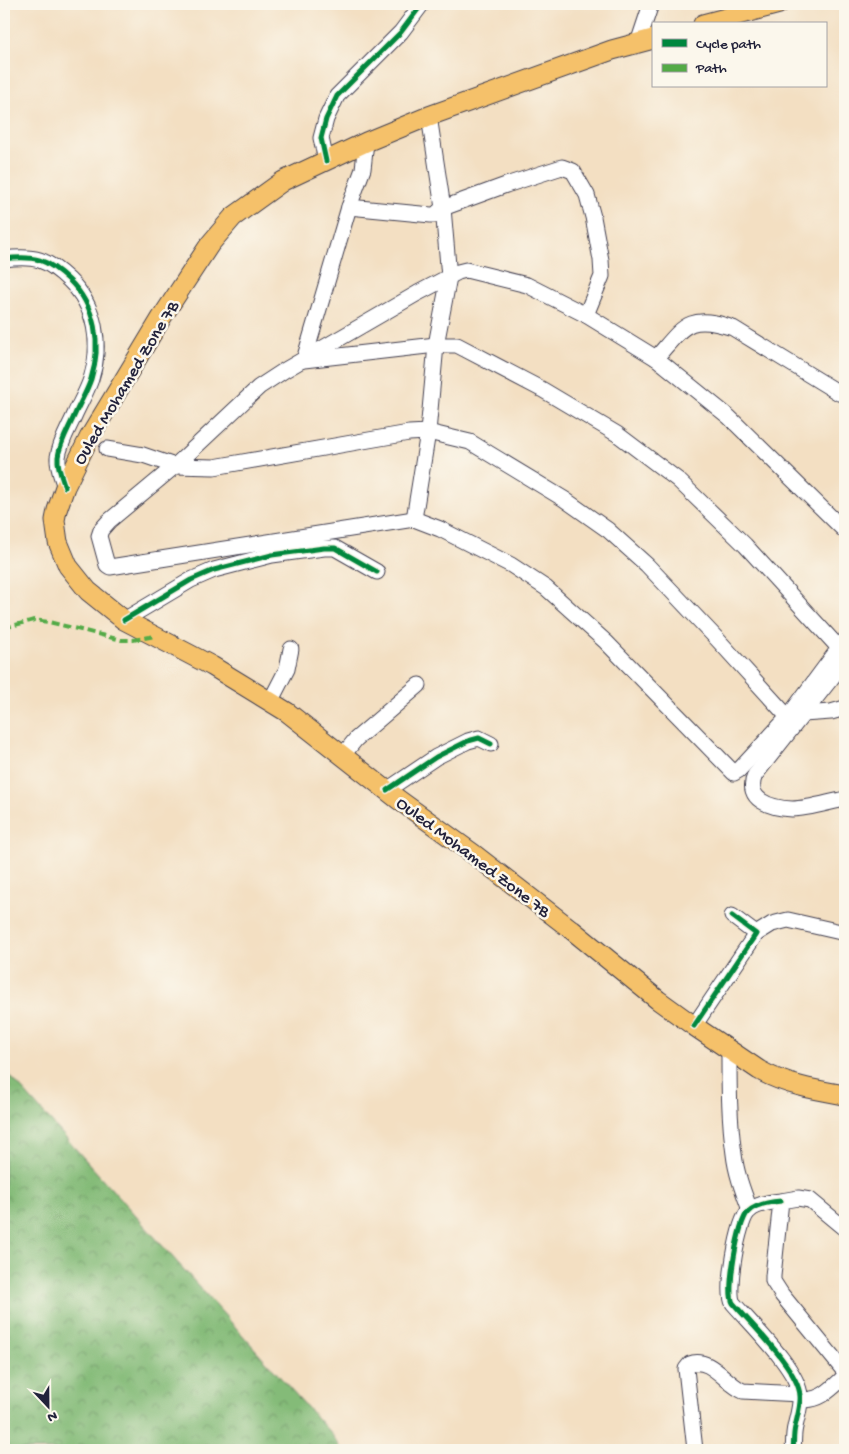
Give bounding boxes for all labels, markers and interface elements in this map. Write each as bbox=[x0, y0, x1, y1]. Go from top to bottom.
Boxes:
legend bbox=[652, 22, 826, 88]
text: Cycle path bbox=[696, 36, 761, 54]
text: Path bbox=[695, 60, 727, 78]
street label: Ouled Mohamed Zone 7B bbox=[70, 297, 185, 469]
street label: Ouled Mohamed Zone 7B bbox=[391, 793, 554, 923]
north arrow bbox=[22, 1382, 72, 1432]
text: N bbox=[45, 1406, 59, 1425]

